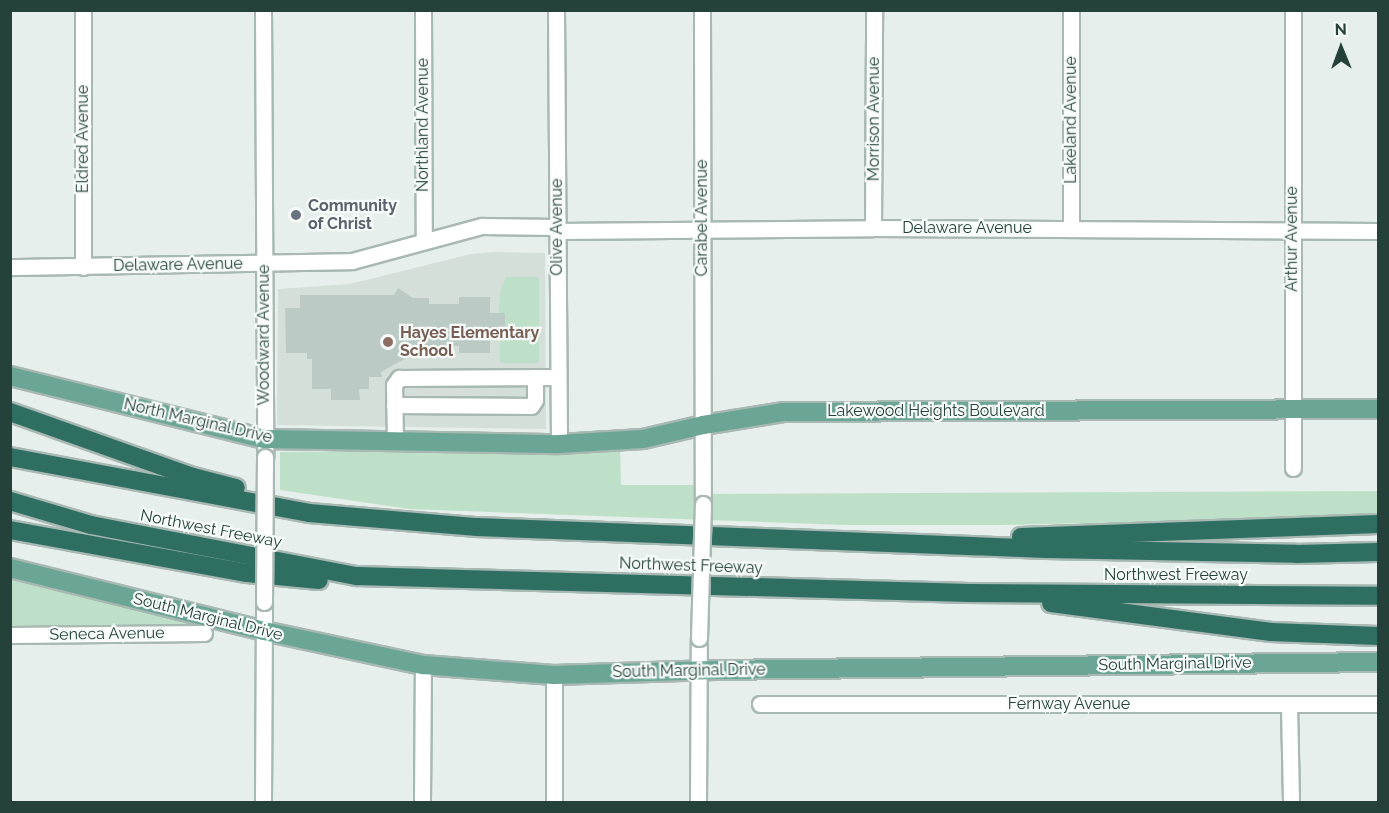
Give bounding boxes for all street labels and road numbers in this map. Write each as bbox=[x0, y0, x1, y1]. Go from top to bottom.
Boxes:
street label: Lakeland Avenue bbox=[1061, 56, 1081, 184]
street label: Morrison Avenue bbox=[864, 57, 884, 181]
street label: Northland Avenue bbox=[413, 58, 433, 192]
street label: Eldred Avenue bbox=[73, 85, 93, 193]
street label: Carabel Avenue bbox=[692, 159, 712, 277]
street label: Olive Avenue bbox=[547, 178, 567, 276]
street label: Arthur Avenue bbox=[1282, 186, 1302, 292]
street label: Delaware Avenue bbox=[902, 218, 1032, 238]
street label: Delaware Avenue bbox=[113, 254, 243, 276]
street label: Woodward Avenue bbox=[254, 264, 274, 406]
street label: North Marginal Drive bbox=[122, 395, 274, 447]
street label: Lakewood Heights Boulevard bbox=[827, 401, 1045, 421]
street label: Northwest Freeway bbox=[139, 506, 283, 552]
street label: Northwest Freeway bbox=[619, 554, 763, 578]
street label: Northwest Freeway bbox=[1104, 565, 1248, 585]
street label: South Marginal Drive bbox=[131, 589, 285, 645]
street label: Seneca Avenue bbox=[49, 623, 165, 645]
street label: South Marginal Drive bbox=[1098, 653, 1252, 675]
street label: South Marginal Drive bbox=[612, 660, 766, 682]
street label: Fernway Avenue bbox=[1007, 694, 1131, 714]

